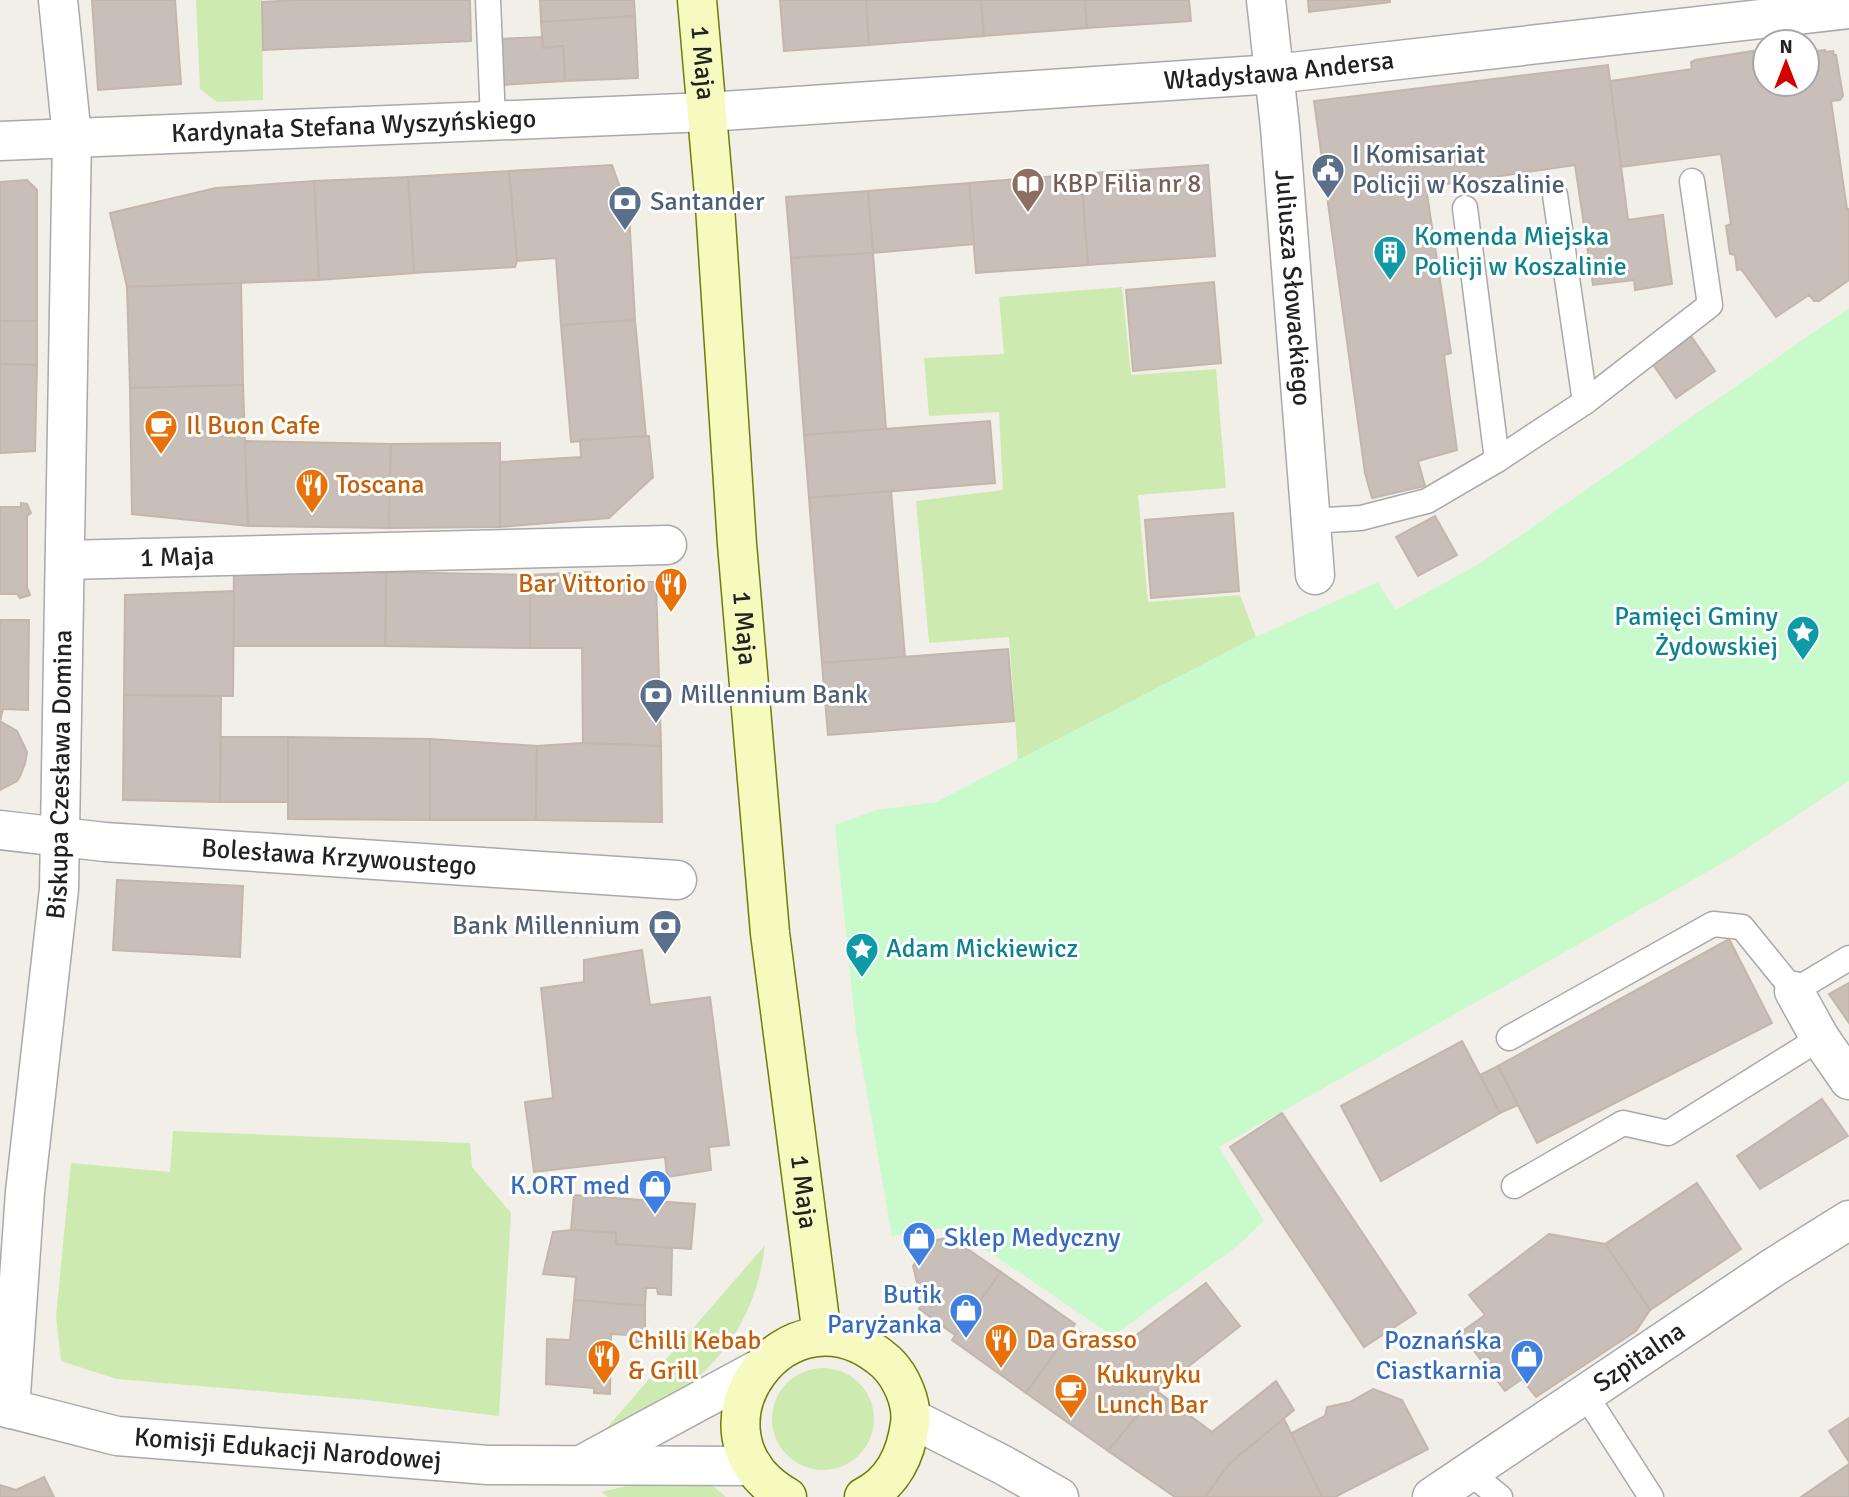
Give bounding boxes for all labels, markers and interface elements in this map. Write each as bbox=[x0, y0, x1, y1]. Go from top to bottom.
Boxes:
street label: 1 Maja bbox=[683, 24, 722, 101]
north arrow bbox=[1751, 28, 1821, 98]
text: N bbox=[1779, 35, 1793, 59]
street label: Władysława Andersa bbox=[1163, 45, 1396, 97]
street label: Kardynała Stefana Wyszyńskiego bbox=[170, 103, 537, 150]
place label: I Komisariat Policji w Koszalinie bbox=[1352, 139, 1565, 201]
public building icon: I Komisariat Policji w Koszalinie bbox=[1309, 151, 1347, 200]
library icon: KBP Filia nr 8 bbox=[1009, 165, 1047, 214]
place label: KBP Filia nr 8 bbox=[1052, 168, 1201, 200]
street label: Juliusza Słowackiego bbox=[1267, 168, 1318, 407]
bank icon: Santander bbox=[606, 183, 644, 232]
place label: Santander bbox=[650, 186, 765, 218]
place label: Komenda Miejska Policji w Koszalinie bbox=[1414, 221, 1627, 283]
building icon: Komenda Miejska Policji w Koszalinie bbox=[1371, 233, 1409, 282]
cafe icon: Il Buon Cafe bbox=[142, 407, 180, 456]
place label: Il Buon Cafe bbox=[186, 410, 320, 442]
restaurant icon: Toscana bbox=[293, 466, 331, 515]
place label: Toscana bbox=[336, 469, 424, 501]
street label: 1 Maja bbox=[139, 540, 215, 574]
restaurant icon: Bar Vittorio bbox=[652, 565, 690, 614]
place label: Bar Vittorio bbox=[518, 568, 646, 600]
street label: 1 Maja bbox=[725, 590, 763, 667]
place label: Pamięci Gminy Żydowskiej bbox=[1614, 601, 1778, 663]
place icon: Pamięci Gminy Żydowskiej bbox=[1784, 613, 1822, 662]
street label: Biskupa Czesława Domina bbox=[40, 629, 79, 921]
bank icon: Millennium Bank bbox=[637, 676, 675, 725]
place label: Millennium Bank bbox=[680, 679, 868, 711]
street label: Bolesława Krzywoustego bbox=[200, 832, 477, 883]
bank icon: Bank Millennium bbox=[646, 907, 684, 956]
place label: Bank Millennium bbox=[452, 910, 640, 942]
place icon: Adam Mickiewicz bbox=[843, 930, 881, 979]
place label: Adam Mickiewicz bbox=[886, 933, 1078, 965]
street label: 1 Maja bbox=[783, 1153, 824, 1231]
shop icon: K.ORT med bbox=[636, 1167, 674, 1216]
place label: K.ORT med bbox=[510, 1170, 630, 1202]
shop icon: Sklep Medyczny bbox=[900, 1219, 938, 1268]
place label: Sklep Medyczny bbox=[944, 1222, 1120, 1254]
place label: Butik Paryżanka bbox=[827, 1279, 942, 1341]
shop icon: Butik Paryżanka bbox=[947, 1291, 985, 1340]
street label: Szpitalna bbox=[1587, 1315, 1691, 1400]
restaurant icon: Da Grasso bbox=[982, 1321, 1020, 1370]
place label: Da Grasso bbox=[1026, 1324, 1137, 1356]
place label: Chilli Kebab & Grill bbox=[628, 1325, 761, 1387]
place label: Poznańska Ciastkarnia bbox=[1375, 1325, 1502, 1387]
restaurant icon: Chilli Kebab & Grill bbox=[585, 1337, 623, 1386]
shop icon: Poznańska Ciastkarnia bbox=[1508, 1337, 1546, 1386]
place label: Kukuryku Lunch Bar bbox=[1096, 1359, 1208, 1421]
cafe icon: Kukuryku Lunch Bar bbox=[1052, 1371, 1090, 1420]
street label: Komisji Edukacji Narodowej bbox=[133, 1421, 443, 1477]

